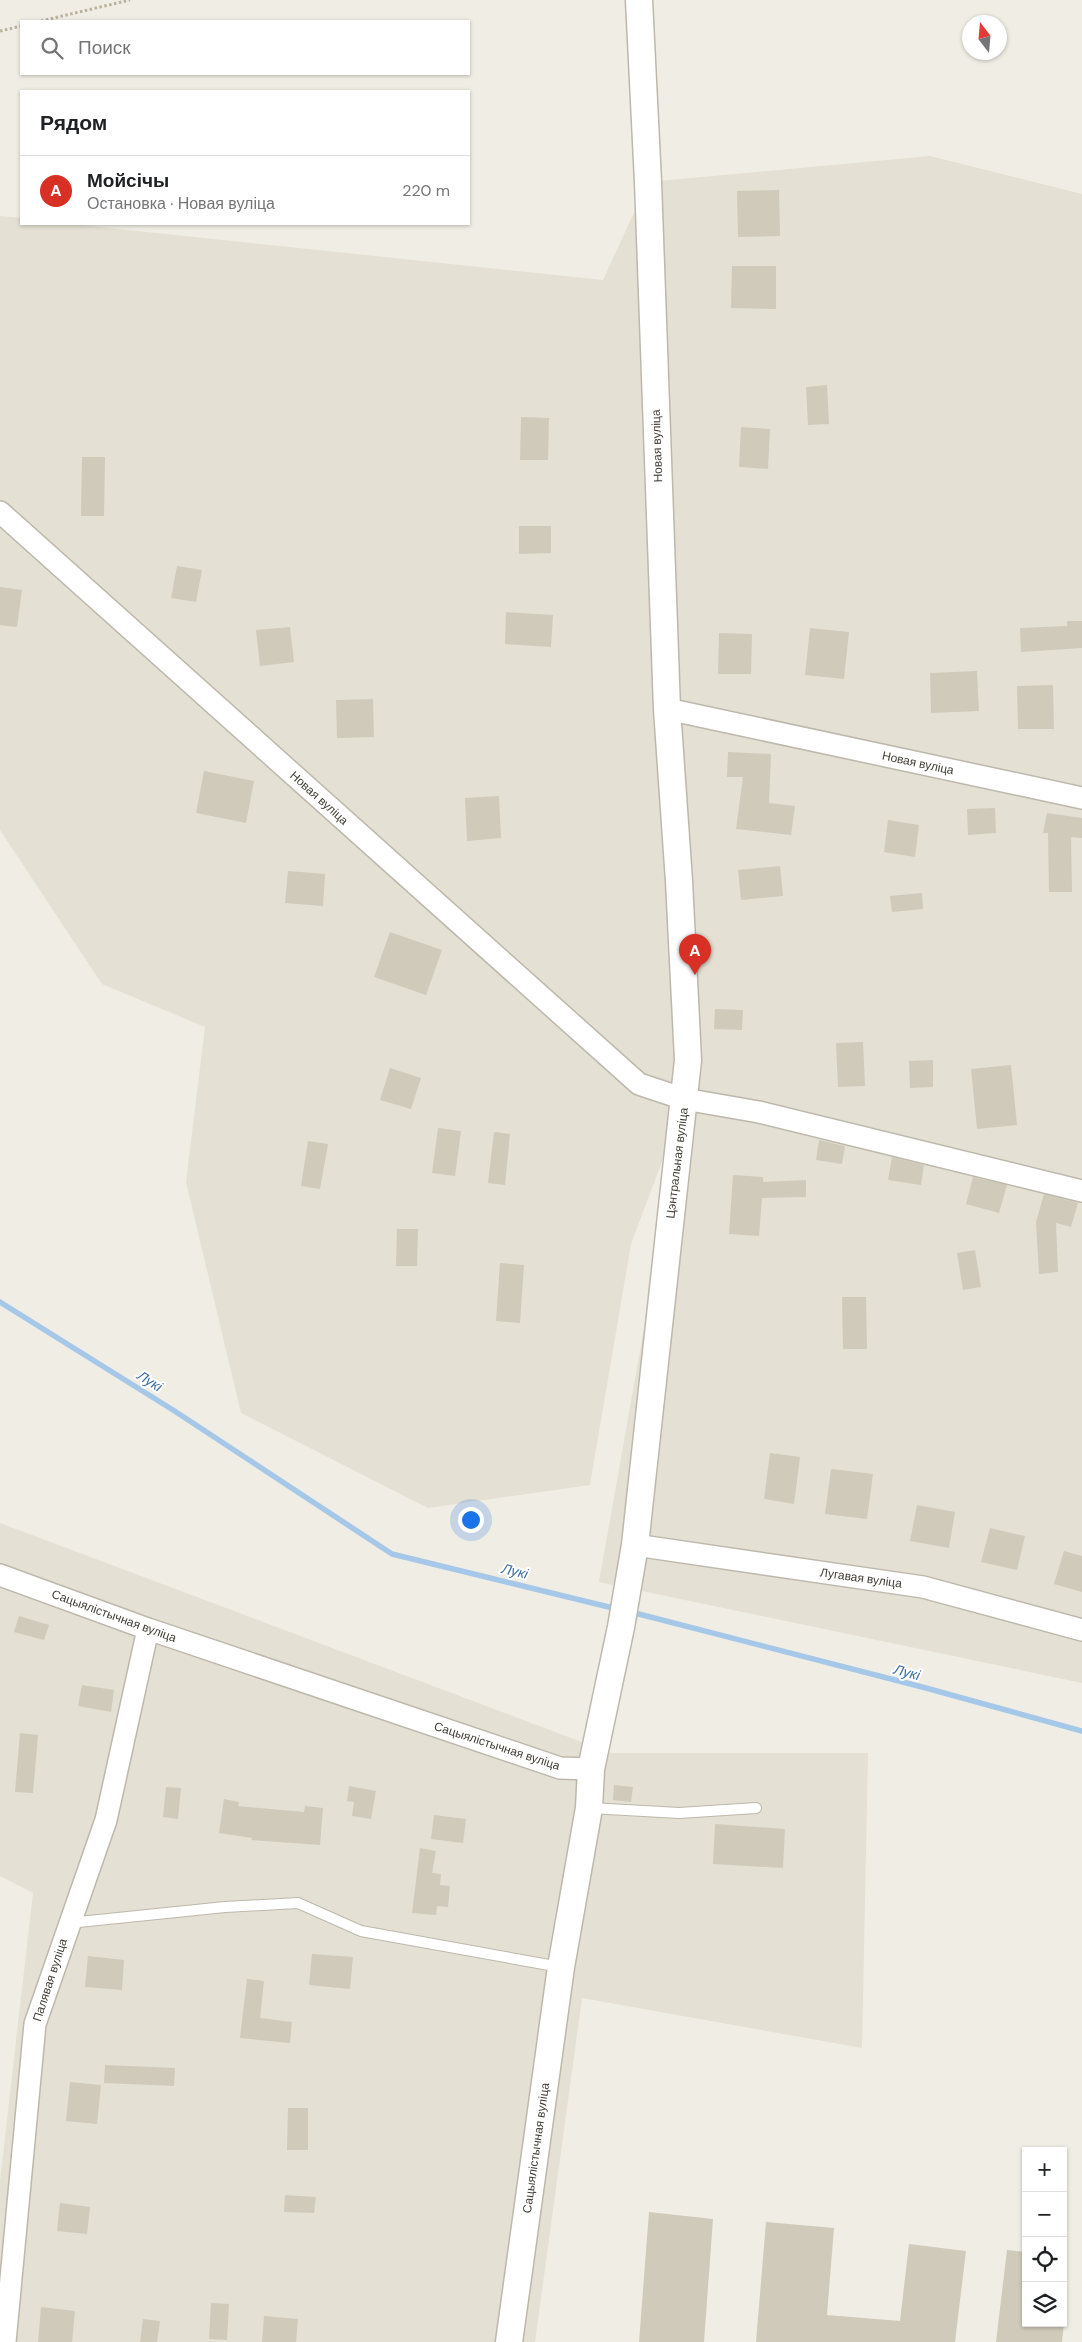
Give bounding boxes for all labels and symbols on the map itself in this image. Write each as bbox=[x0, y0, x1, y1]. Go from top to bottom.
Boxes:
north arrow bbox=[962, 15, 1007, 60]
street label: Новая вуліца bbox=[648, 409, 666, 483]
street label: Новая вуліца bbox=[881, 748, 956, 778]
street label: Новая вуліца bbox=[287, 768, 352, 829]
pin: A bbox=[679, 934, 711, 975]
street label: Цэнтральная вуліца bbox=[662, 1106, 692, 1219]
water label: Лукі bbox=[133, 1366, 167, 1396]
your location bbox=[458, 1507, 484, 1533]
water label: Лукі bbox=[499, 1559, 531, 1583]
street label: Лугавая вуліца bbox=[819, 1564, 903, 1592]
street label: Сацыялістычная вуліца bbox=[49, 1586, 179, 1646]
water label: Лукі bbox=[891, 1660, 923, 1684]
street label: Сацыялістычная вуліца bbox=[432, 1718, 562, 1774]
street label: Палявая вуліца bbox=[29, 1936, 71, 2024]
street label: Сацыялістычная вуліца bbox=[519, 2081, 553, 2214]

